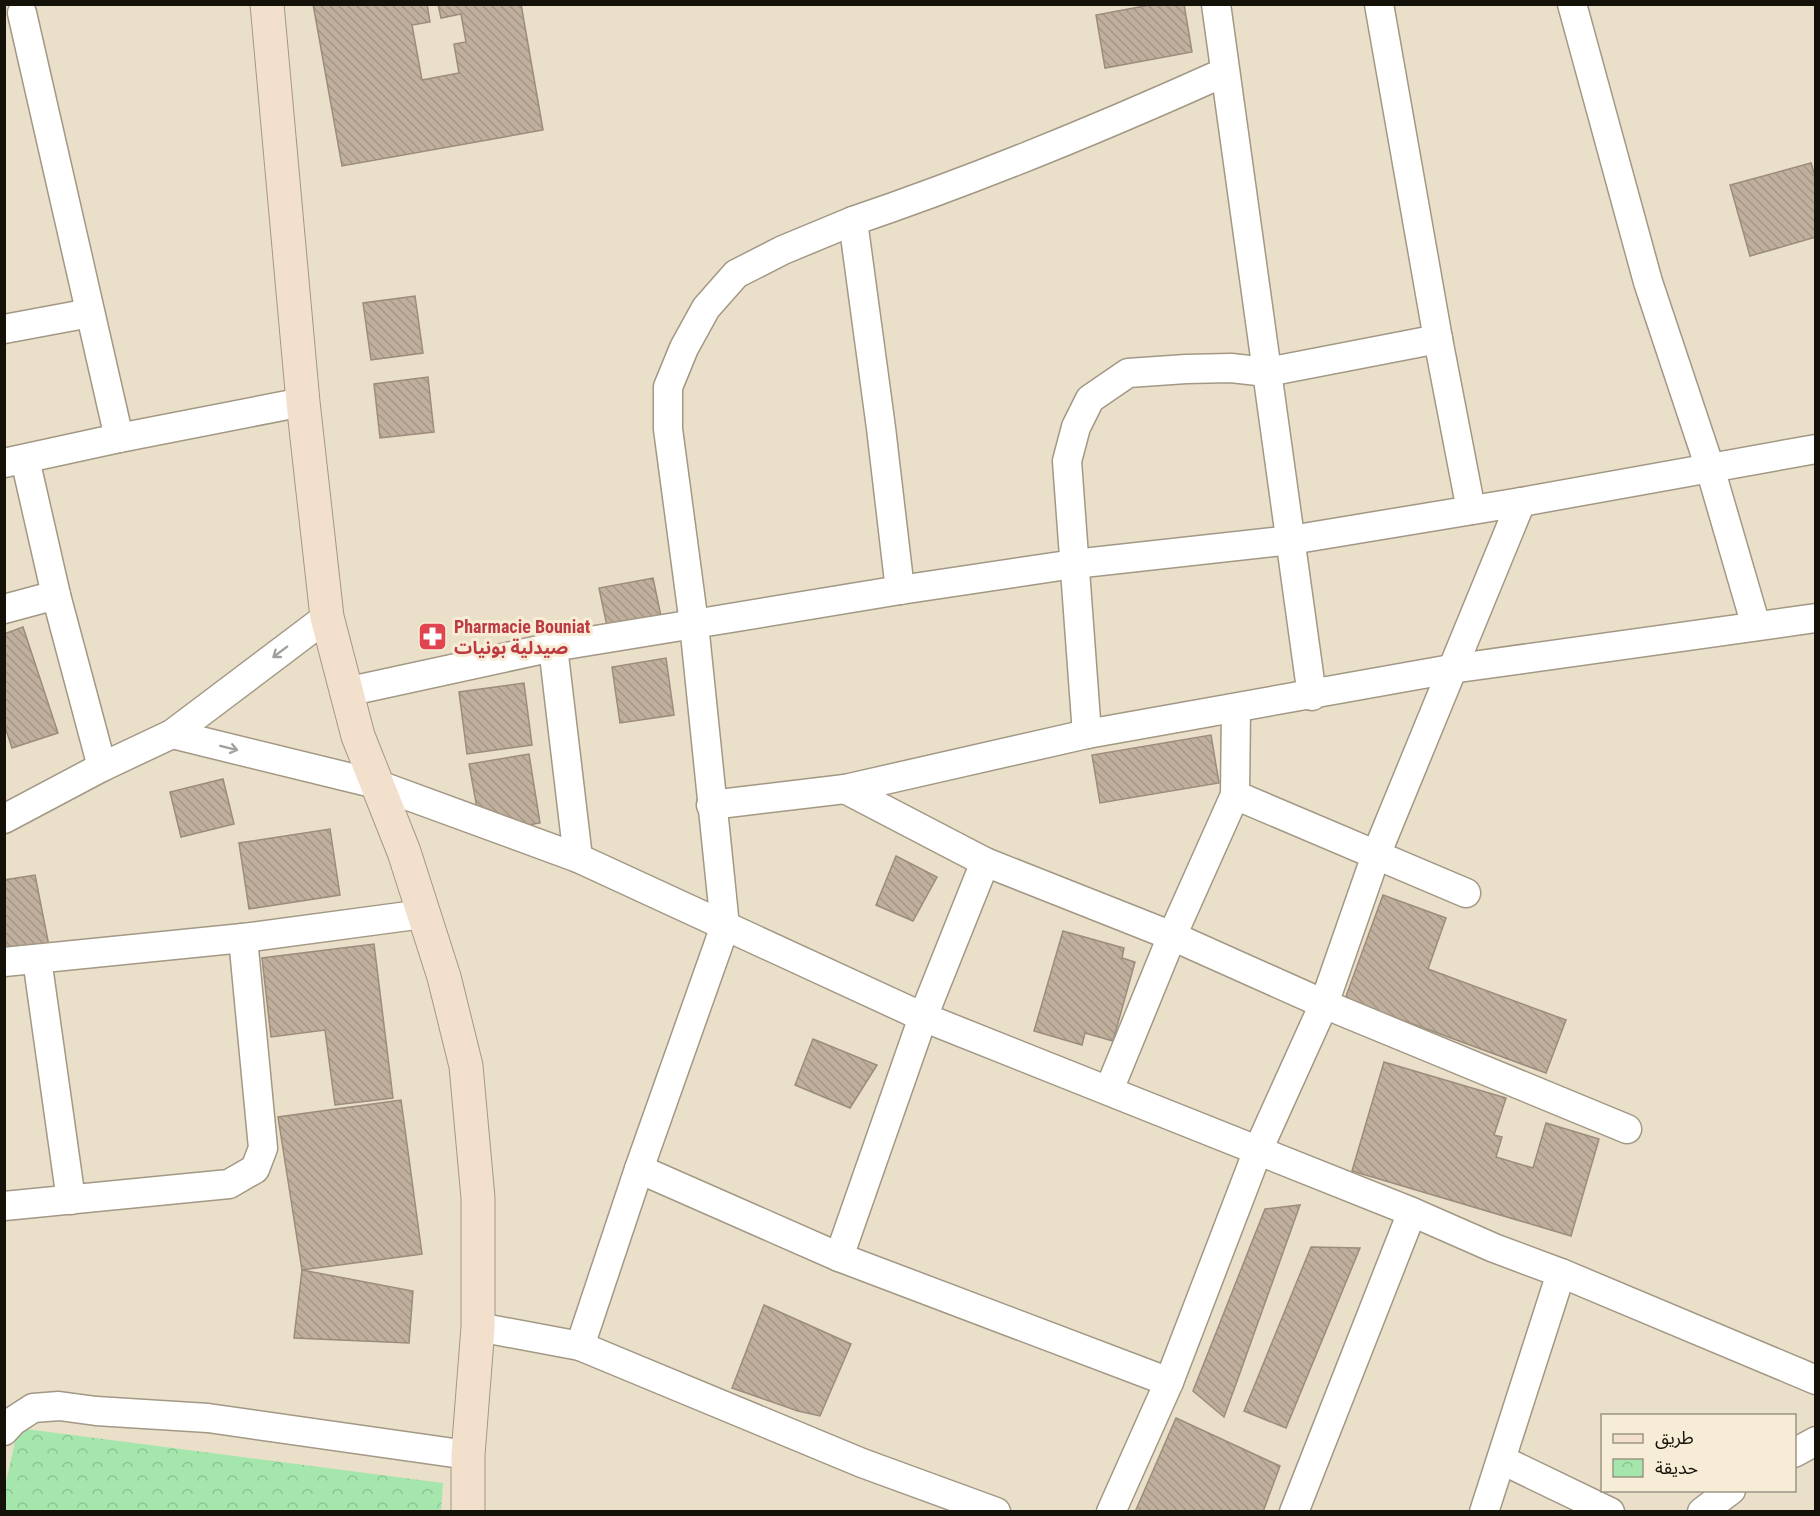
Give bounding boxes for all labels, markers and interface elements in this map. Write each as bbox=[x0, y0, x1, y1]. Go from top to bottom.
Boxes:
place label: Pharmacie Bouniat صيدلية بونيات bbox=[454, 616, 591, 658]
pharmacy icon: Pharmacie Bouniat صيدلية بونيات bbox=[417, 621, 449, 653]
one-way arrow bbox=[273, 646, 289, 659]
one-way arrow bbox=[219, 742, 238, 754]
legend bbox=[1601, 1414, 1796, 1492]
text: طريق bbox=[1655, 1427, 1694, 1449]
text: حديقة bbox=[1655, 1457, 1698, 1478]

